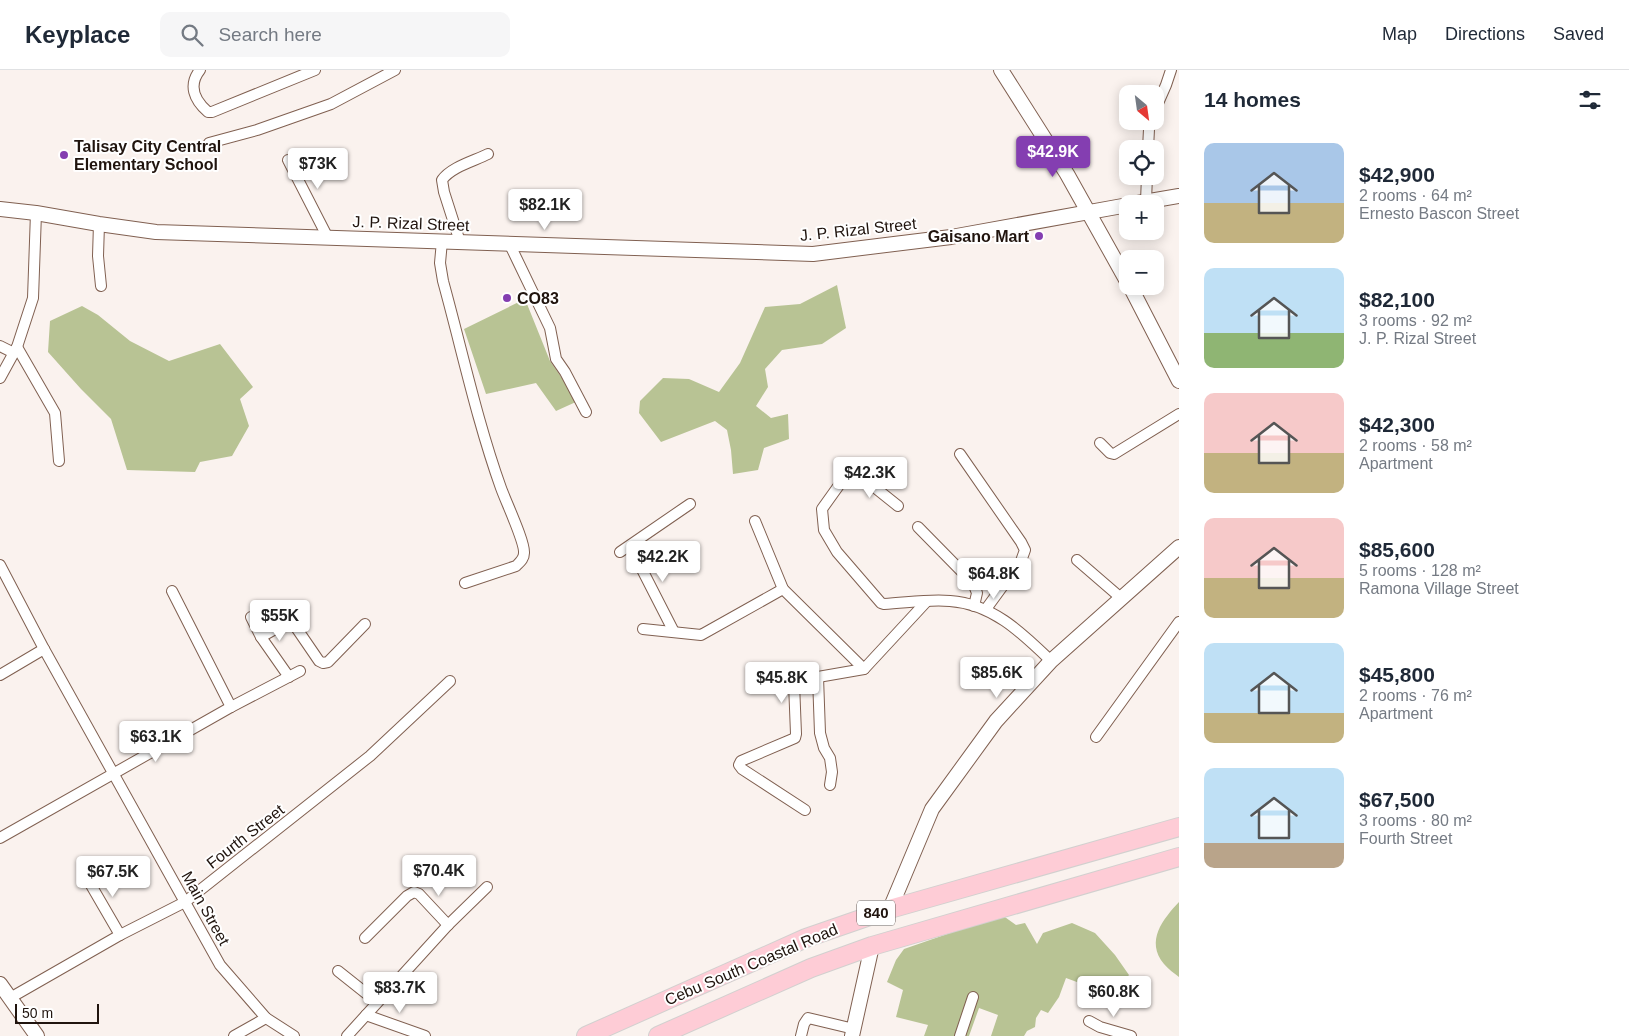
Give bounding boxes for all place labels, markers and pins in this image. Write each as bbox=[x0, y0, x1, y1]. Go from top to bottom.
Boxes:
pin: $42.9K bbox=[1012, 136, 1094, 178]
place label: Talisay City Central Elementary School bbox=[74, 138, 221, 173]
pin: $73K bbox=[288, 148, 348, 190]
marker: Talisay City Central Elementary School bbox=[58, 149, 70, 161]
pin: $82.1K bbox=[504, 189, 586, 231]
place label: Gaisano Mart bbox=[928, 228, 1030, 245]
marker: Gaisano Mart bbox=[1033, 230, 1045, 242]
place label: CO83 bbox=[517, 290, 559, 307]
marker: CO83 bbox=[501, 292, 513, 304]
pin: $42.3K bbox=[829, 456, 911, 499]
pin: $42.2K bbox=[622, 540, 704, 583]
pin: $64.8K bbox=[953, 558, 1035, 600]
pin: $55K bbox=[250, 600, 310, 642]
pin: $85.6K bbox=[956, 656, 1038, 699]
pin: $45.8K bbox=[741, 662, 823, 704]
pin: $63.1K bbox=[115, 720, 197, 763]
pin: $70.4K bbox=[398, 854, 480, 897]
pin: $67.5K bbox=[72, 856, 154, 898]
pin: $83.7K bbox=[359, 972, 441, 1014]
pin: $60.8K bbox=[1073, 976, 1155, 1018]

